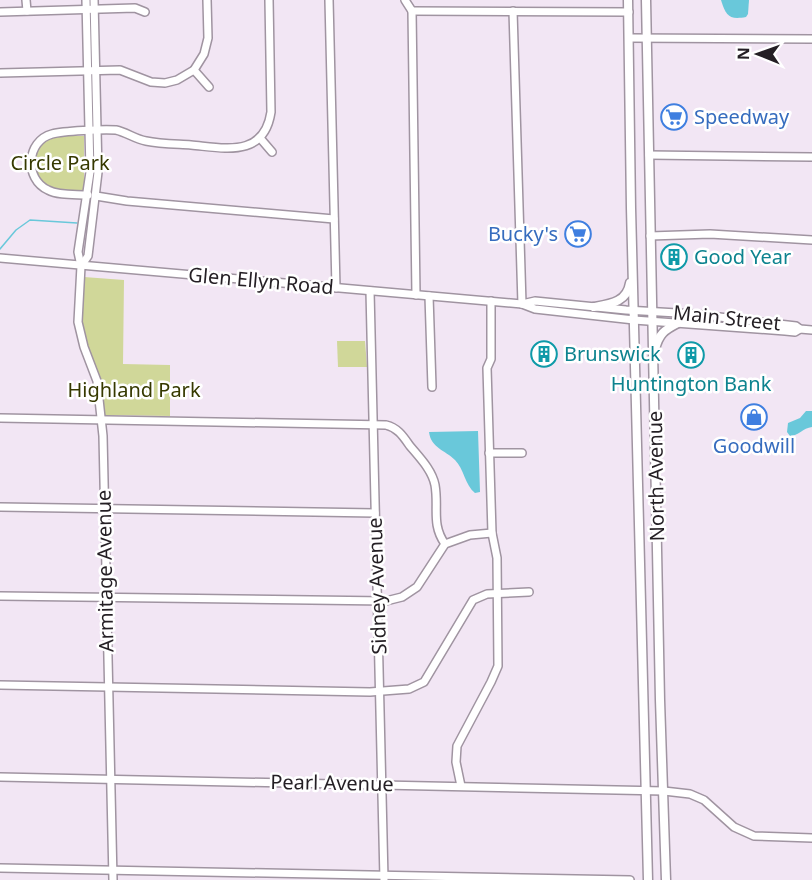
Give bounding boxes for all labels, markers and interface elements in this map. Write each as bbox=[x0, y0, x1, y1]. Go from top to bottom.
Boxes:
north arrow bbox=[728, 24, 788, 84]
text: N bbox=[732, 47, 754, 60]
supermarket icon: Speedway bbox=[659, 102, 689, 132]
place label: Speedway bbox=[694, 103, 790, 130]
park label: Circle Park bbox=[10, 149, 110, 176]
supermarket icon: Bucky's bbox=[563, 219, 593, 249]
place label: Bucky's bbox=[488, 220, 558, 247]
building icon: Good Year bbox=[659, 242, 689, 272]
place label: Good Year bbox=[694, 243, 791, 270]
street label: Glen Ellyn Road bbox=[187, 261, 335, 300]
street label: Main Street bbox=[672, 298, 782, 337]
building icon: Brunswick bbox=[529, 339, 559, 369]
place label: Brunswick bbox=[564, 340, 661, 367]
building icon: Huntington Bank bbox=[676, 340, 706, 370]
place label: Huntington Bank bbox=[611, 370, 772, 397]
park label: Highland Park bbox=[67, 376, 201, 403]
shop icon: Goodwill bbox=[739, 402, 769, 432]
street label: North Avenue bbox=[641, 411, 670, 542]
place label: Goodwill bbox=[713, 432, 795, 459]
street label: Armitage Avenue bbox=[90, 490, 119, 652]
street label: Sidney Avenue bbox=[361, 517, 392, 655]
street label: Pearl Avenue bbox=[270, 768, 394, 797]

